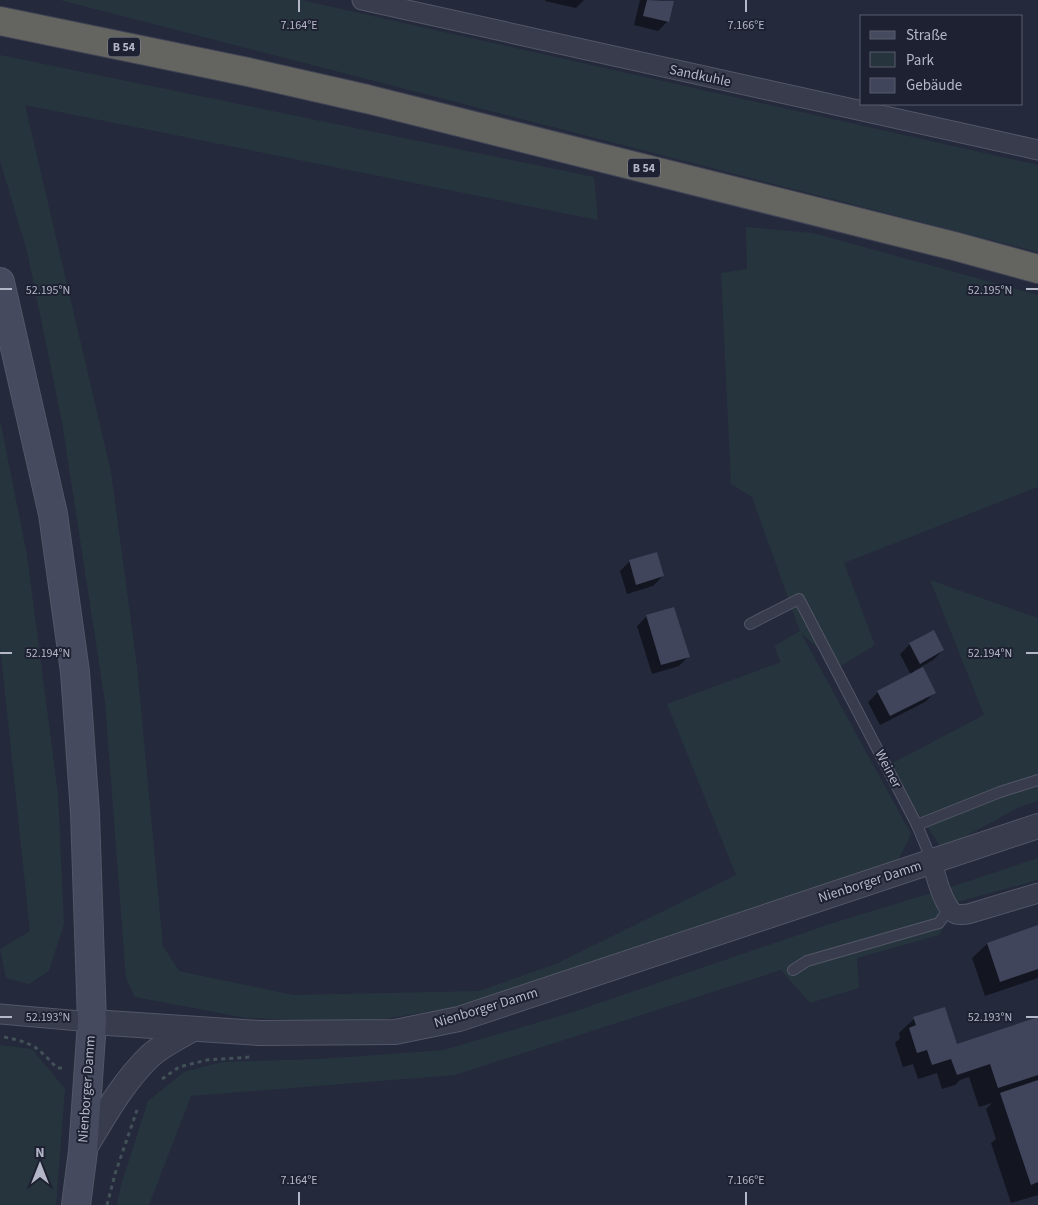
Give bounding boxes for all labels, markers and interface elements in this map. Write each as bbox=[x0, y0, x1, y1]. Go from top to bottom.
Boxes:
legend bbox=[860, 15, 1023, 105]
text: 7.164°E bbox=[280, 17, 318, 34]
text: 7.166°E bbox=[727, 17, 765, 34]
text: Straße bbox=[906, 25, 947, 46]
road number: B 54 bbox=[108, 38, 140, 56]
text: Park bbox=[906, 50, 935, 71]
street label: Sandkuhle bbox=[667, 60, 733, 92]
text: Gebäude bbox=[906, 75, 962, 96]
road number: B 54 bbox=[628, 158, 660, 178]
text: 52.195°N bbox=[26, 282, 70, 299]
text: 52.195°N bbox=[968, 282, 1012, 299]
text: 52.194°N bbox=[26, 645, 70, 662]
text: 52.194°N bbox=[968, 645, 1012, 662]
street label: Weiner bbox=[870, 746, 906, 792]
street label: Nienborger Damm bbox=[816, 856, 924, 908]
street label: Nienborger Damm bbox=[432, 983, 540, 1033]
text: 52.193°N bbox=[26, 1009, 70, 1026]
text: 52.193°N bbox=[968, 1009, 1012, 1026]
street label: Nienborger Damm bbox=[73, 1035, 101, 1143]
north arrow bbox=[15, 1140, 65, 1190]
text: N bbox=[35, 1143, 45, 1163]
text: 7.164°E bbox=[280, 1172, 318, 1189]
text: 7.166°E bbox=[727, 1172, 765, 1189]

